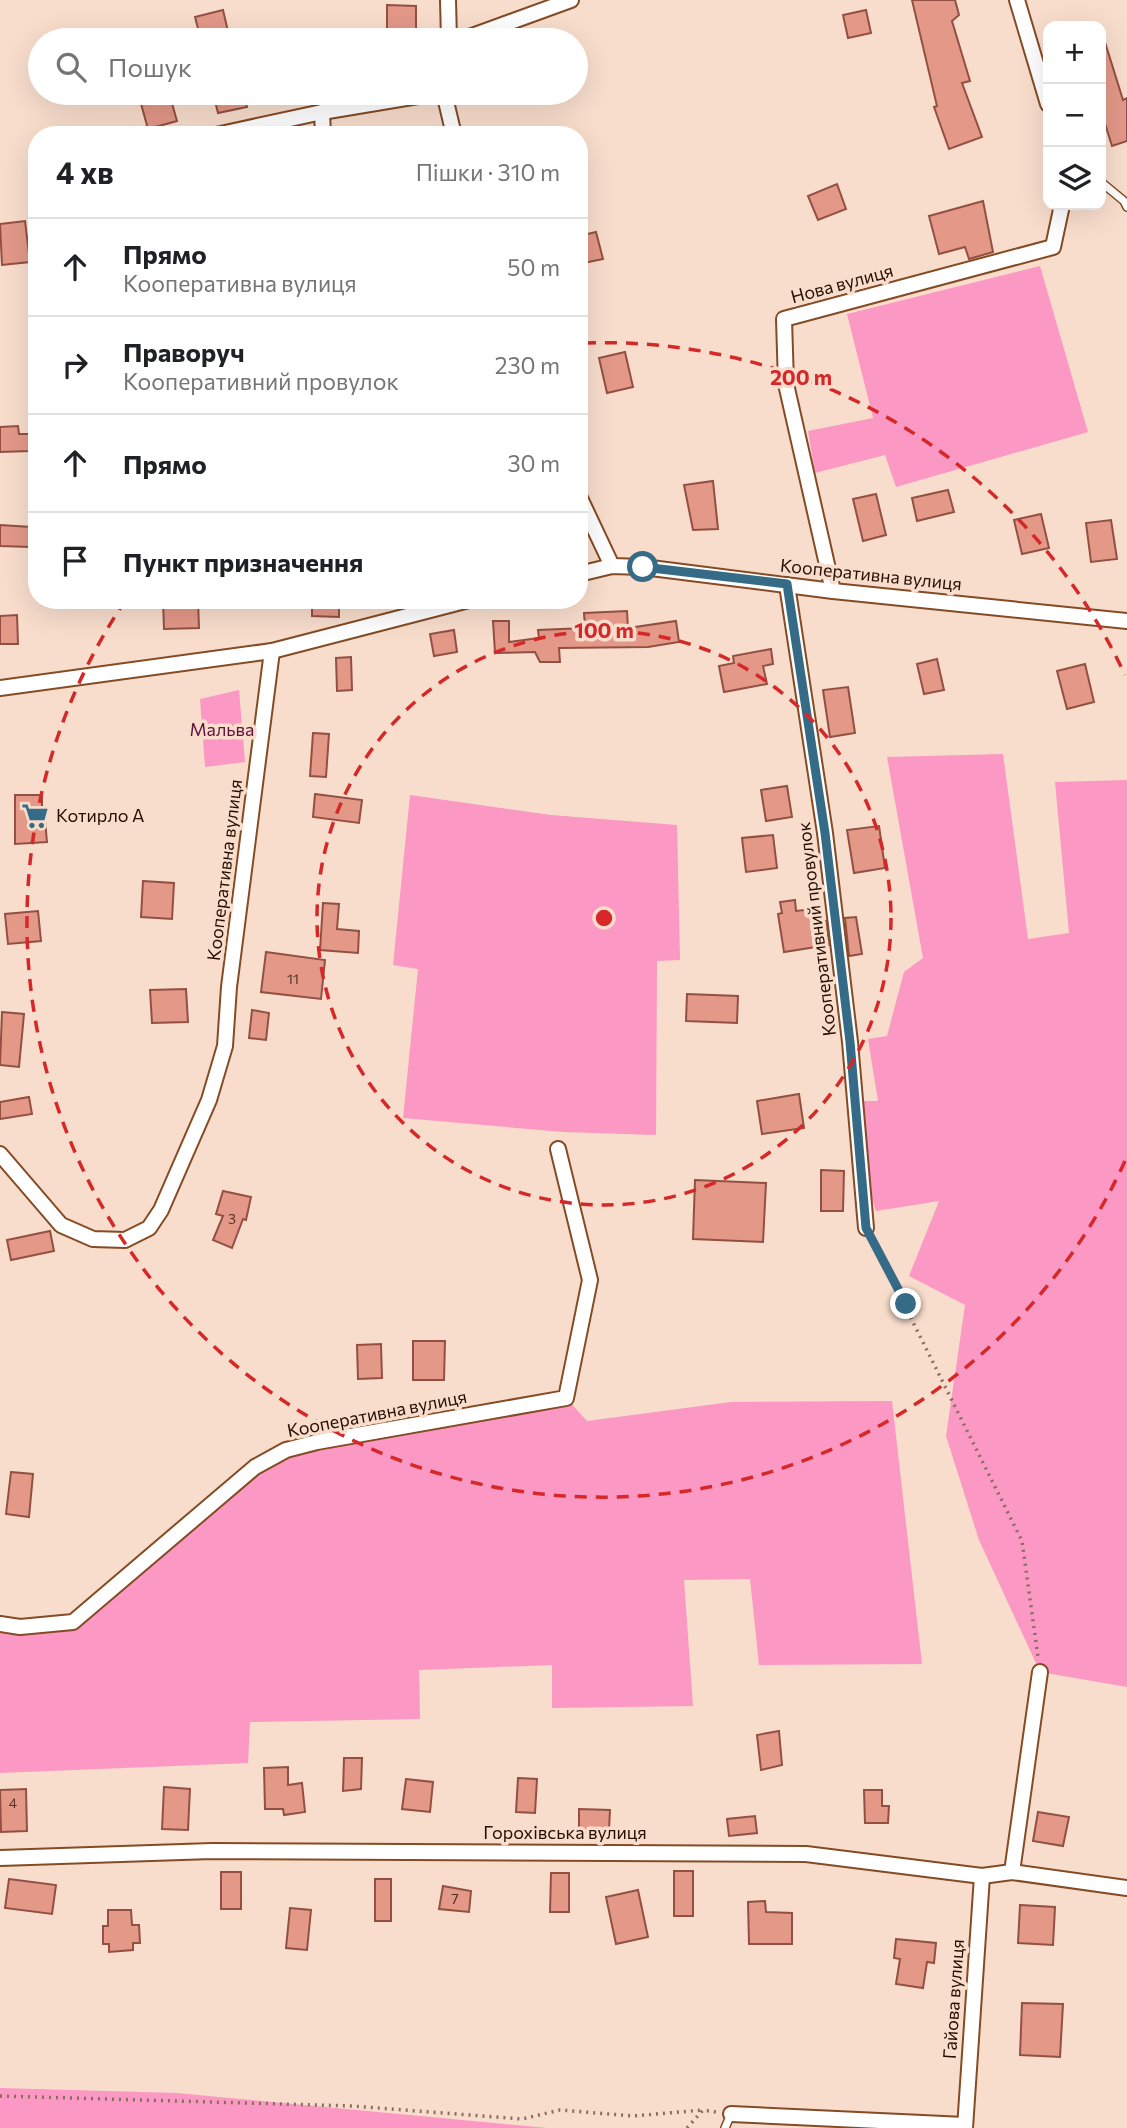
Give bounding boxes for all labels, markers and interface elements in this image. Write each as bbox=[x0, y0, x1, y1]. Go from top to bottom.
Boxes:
map controls bbox=[1043, 21, 1106, 210]
button: + bbox=[1043, 21, 1106, 84]
search box bbox=[28, 28, 588, 105]
icon: search bbox=[52, 48, 90, 86]
text: Пошук bbox=[108, 51, 192, 82]
button: − bbox=[1043, 84, 1106, 147]
button: layers bbox=[1043, 147, 1106, 210]
text: 4 хв bbox=[56, 153, 114, 190]
text: Пішки · 310 m bbox=[416, 158, 560, 186]
text: Прямо bbox=[123, 238, 207, 269]
icon: ahead bbox=[56, 248, 94, 286]
text: 50 m bbox=[507, 253, 560, 281]
street label: Нова вулиця bbox=[788, 259, 896, 307]
text: Кооперативна вулиця bbox=[123, 269, 357, 297]
text: Праворуч bbox=[123, 336, 245, 367]
icon: right bbox=[56, 346, 94, 384]
text: 230 m bbox=[495, 351, 560, 379]
text: 200 m bbox=[770, 364, 832, 389]
text: Кооперативний провулок bbox=[123, 367, 399, 395]
icon: ahead bbox=[56, 444, 94, 482]
text: Прямо bbox=[123, 448, 207, 479]
text: 30 m bbox=[507, 449, 560, 477]
icon: arrive bbox=[56, 542, 94, 580]
text: Пункт призначення bbox=[123, 546, 363, 577]
route start bbox=[627, 551, 658, 582]
street label: Кооперативна вулиця bbox=[779, 554, 963, 594]
text: 100 m bbox=[574, 617, 634, 642]
park label: Мальва bbox=[190, 718, 254, 740]
street label: Кооперативна вулиця bbox=[202, 778, 246, 962]
supermarket icon: Котирло А bbox=[20, 801, 50, 831]
place label: Котирло А bbox=[56, 804, 144, 826]
street label: Кооперативний провулок bbox=[792, 820, 840, 1038]
centre of rings bbox=[592, 906, 616, 930]
house number: 11 bbox=[287, 970, 299, 987]
house number: 3 bbox=[228, 1210, 236, 1227]
route end bbox=[890, 1288, 921, 1319]
street label: Кооперативна вулиця bbox=[285, 1385, 469, 1441]
house number: 4 bbox=[9, 1794, 18, 1811]
street label: Горохівська вулиця bbox=[483, 1821, 647, 1843]
house number: 7 bbox=[451, 1890, 459, 1907]
street label: Гайова вулиця bbox=[938, 1938, 968, 2060]

